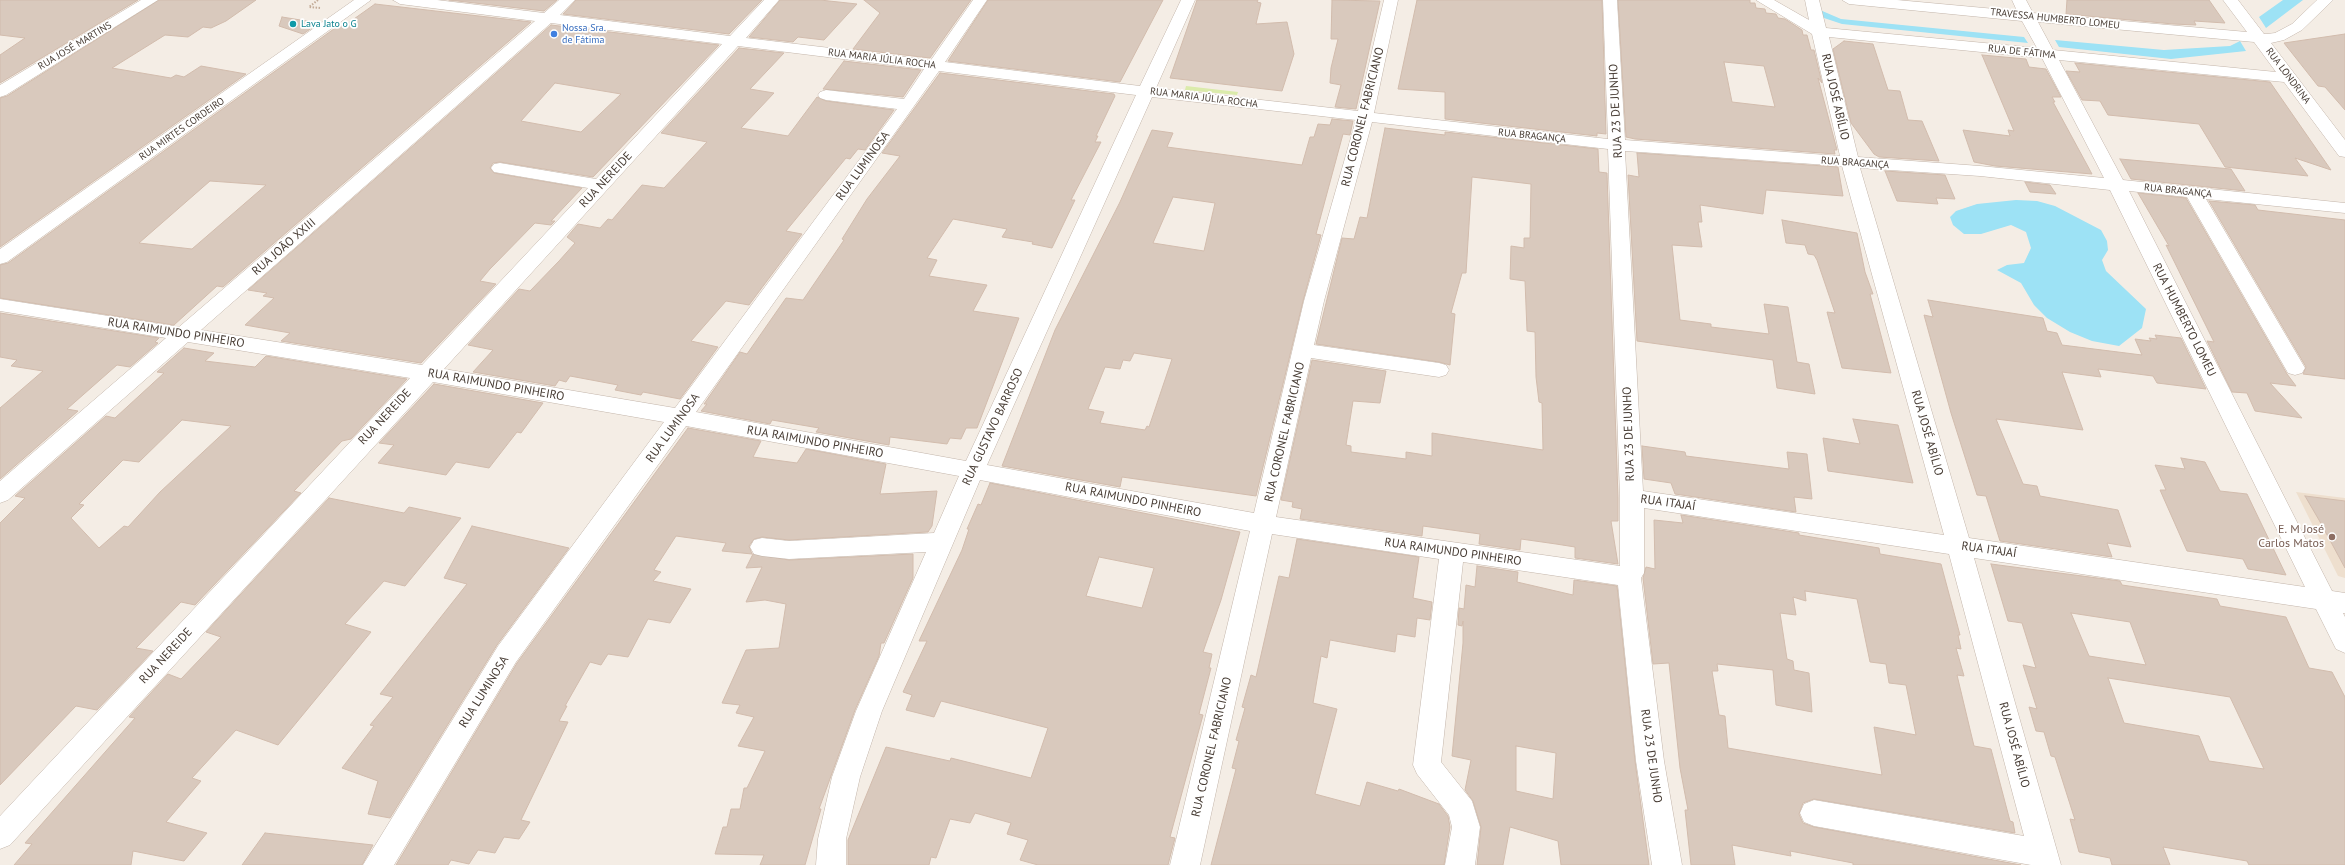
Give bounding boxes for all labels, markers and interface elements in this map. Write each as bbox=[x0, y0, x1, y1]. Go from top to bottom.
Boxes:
street label: TRAVESSA HUMBERTO LOMEU bbox=[1990, 6, 2120, 32]
place label: Lava Jato o G bbox=[301, 18, 357, 30]
street label: RUA JOSÉ MARTINS bbox=[36, 19, 114, 73]
marker: Lava Jato o G bbox=[288, 19, 298, 29]
place label: Nossa Sra. de Fátima bbox=[562, 22, 606, 46]
marker: Nossa Sra. de Fátima bbox=[549, 29, 559, 39]
street label: RUA DE FÁTIMA bbox=[1987, 42, 2057, 62]
street label: RUA MARIA JÚLIA ROCHA bbox=[827, 46, 937, 72]
street label: RUA CORONEL FABRICIANO bbox=[1339, 46, 1387, 188]
street label: RUA LONDRINA bbox=[2263, 46, 2313, 106]
street label: RUA JOSÉ ABÍLIO bbox=[1818, 52, 1852, 142]
street label: RUA 23 DE JUNHO bbox=[1606, 63, 1626, 159]
street label: RUA MARIA JÚLIA ROCHA bbox=[1149, 85, 1259, 111]
street label: RUA MIRTES CORDEIRO bbox=[137, 95, 227, 163]
street label: RUA BRAGANÇA bbox=[1498, 126, 1566, 146]
street label: RUA LUMINOSA bbox=[833, 129, 893, 203]
street label: RUA NEREIDE bbox=[577, 149, 635, 211]
street label: RUA BRAGANÇA bbox=[1821, 155, 1889, 171]
street label: RUA BRAGANÇA bbox=[2144, 181, 2212, 201]
street label: RUA JOÃO XXIII bbox=[249, 215, 319, 279]
street label: RUA HUMBERTO LOMEU bbox=[2149, 261, 2219, 379]
street label: RUA RAIMUNDO PINHEIRO bbox=[107, 315, 245, 351]
street label: RUA CORONEL FABRICIANO bbox=[1262, 361, 1308, 503]
street label: RUA RAIMUNDO PINHEIRO bbox=[427, 366, 565, 404]
street label: RUA GUSTAVO BARROSO bbox=[960, 366, 1026, 488]
street label: RUA NEREIDE bbox=[356, 386, 414, 448]
street label: RUA 23 DE JUNHO bbox=[1620, 386, 1638, 482]
street label: RUA JOSÉ ABÍLIO bbox=[1908, 389, 1946, 477]
street label: RUA LUMINOSA bbox=[643, 391, 703, 465]
street label: RUA RAIMUNDO PINHEIRO bbox=[746, 423, 884, 461]
street label: RUA RAIMUNDO PINHEIRO bbox=[1064, 480, 1202, 520]
street label: RUA ITAJAÍ bbox=[1639, 492, 1697, 514]
place label: E. M José Carlos Matos bbox=[2258, 523, 2324, 551]
marker: E. M José Carlos Matos bbox=[2327, 532, 2337, 542]
street label: RUA RAIMUNDO PINHEIRO bbox=[1384, 535, 1522, 569]
street label: RUA ITAJAÍ bbox=[1960, 539, 2018, 561]
street label: RUA NEREIDE bbox=[137, 625, 195, 687]
street label: RUA LUMINOSA bbox=[456, 653, 512, 731]
street label: RUA CORONEL FABRICIANO bbox=[1189, 676, 1235, 818]
street label: RUA JOSÉ ABÍLIO bbox=[1996, 700, 2032, 790]
street label: RUA 23 DE JUNHO bbox=[1637, 708, 1665, 804]

